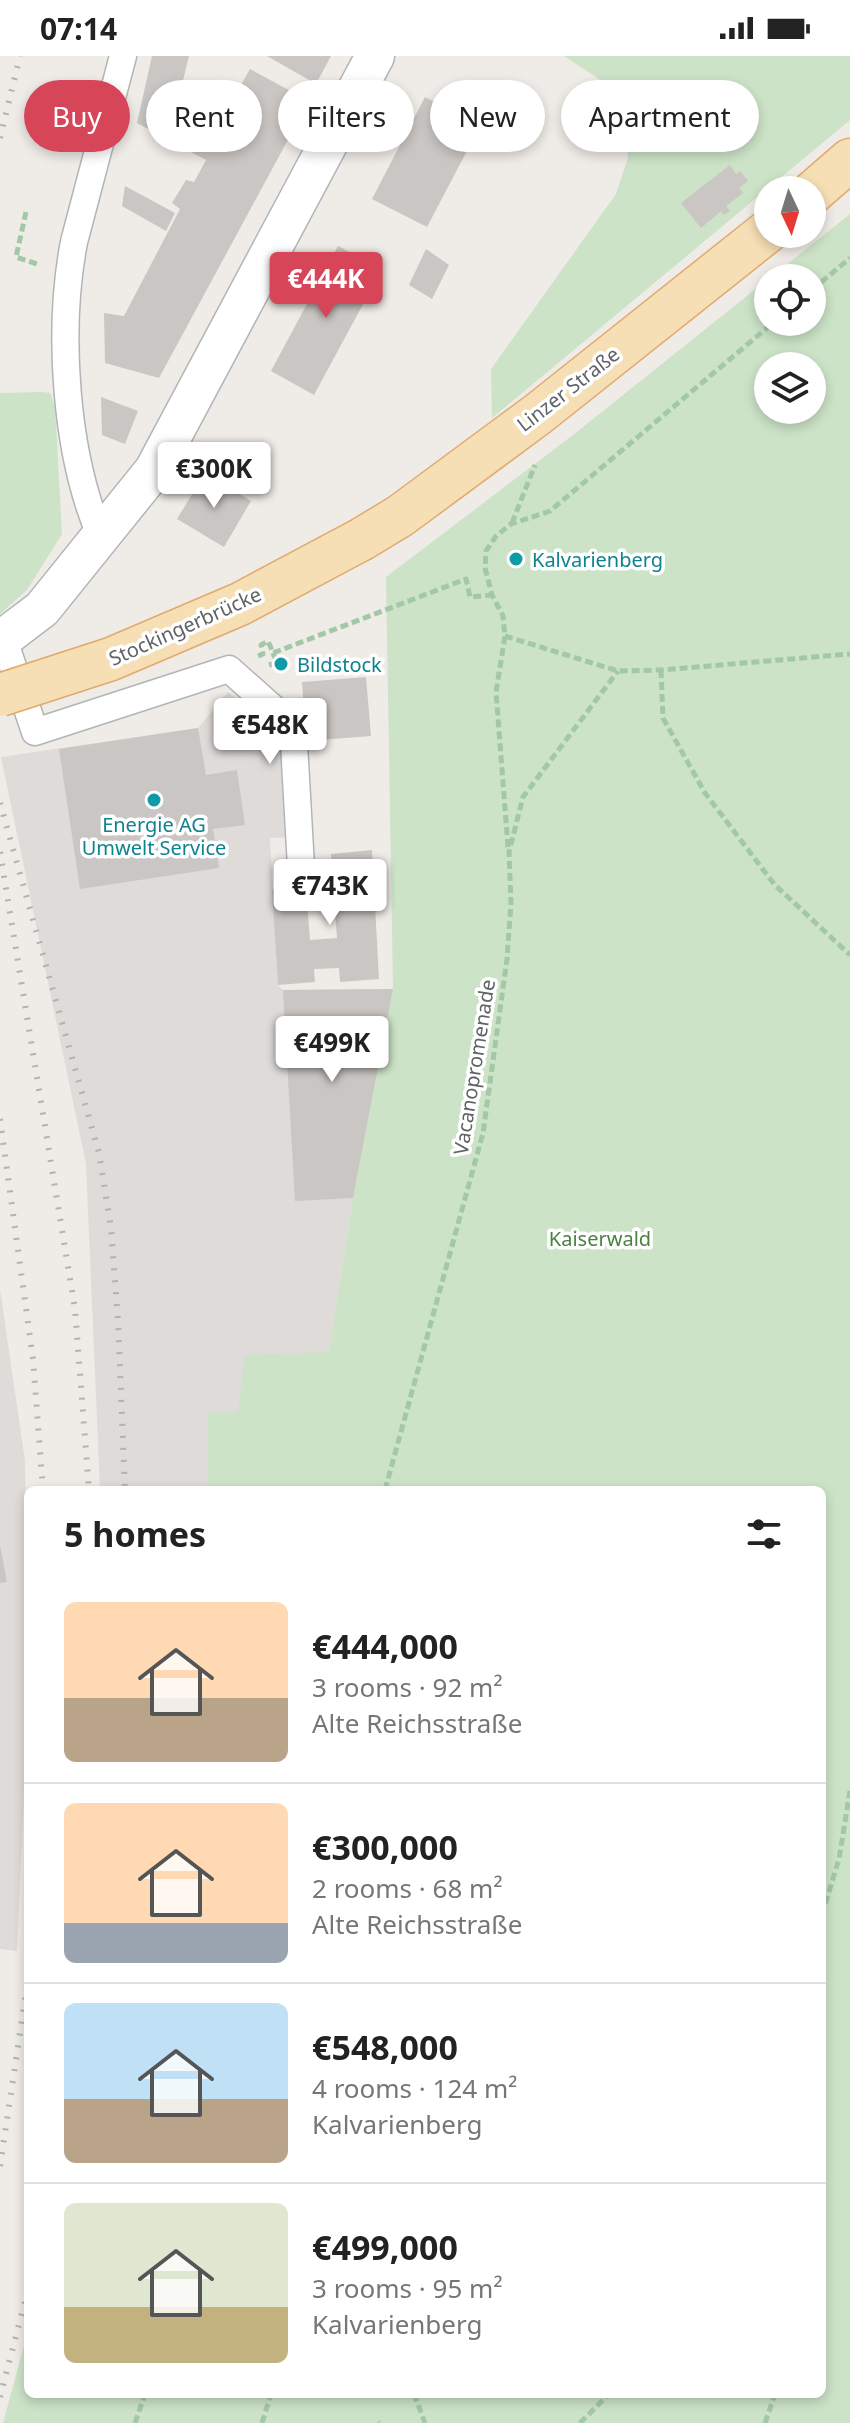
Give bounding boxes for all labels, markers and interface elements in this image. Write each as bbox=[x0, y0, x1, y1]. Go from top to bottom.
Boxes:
text: 07:14 bbox=[40, 8, 117, 49]
chip: Buy bbox=[24, 80, 130, 152]
chip: Rent bbox=[146, 80, 262, 152]
chip: Filters bbox=[278, 80, 414, 152]
chip: New bbox=[430, 80, 545, 152]
chip: Apartment bbox=[561, 80, 759, 152]
north arrow bbox=[754, 176, 826, 248]
map controls bbox=[754, 176, 826, 424]
pin: €444K bbox=[270, 252, 382, 320]
text: €444K bbox=[288, 260, 364, 296]
button: locate bbox=[754, 264, 826, 336]
street label: Linzer Straße bbox=[511, 340, 625, 438]
button: layers bbox=[754, 352, 826, 424]
pin: €300K bbox=[158, 442, 270, 510]
text: €300K bbox=[176, 450, 252, 486]
place label: Kalvarienberg bbox=[532, 546, 663, 573]
marker: Kalvarienberg bbox=[507, 550, 525, 568]
street label: Stockingerbrücke bbox=[104, 580, 266, 672]
place label: Bildstock bbox=[297, 651, 382, 678]
marker: Bildstock bbox=[272, 655, 290, 673]
pin: €548K bbox=[214, 698, 326, 766]
text: €548K bbox=[232, 706, 308, 742]
marker: Energie AG Umwelt Service bbox=[145, 791, 163, 809]
place label: Energie AG Umwelt Service bbox=[82, 811, 226, 861]
pin: €743K bbox=[274, 859, 386, 927]
text: €743K bbox=[292, 867, 368, 903]
street label: Vacanopromenade bbox=[447, 977, 501, 1157]
pin: €499K bbox=[276, 1016, 388, 1084]
text: €499K bbox=[294, 1024, 370, 1060]
park label: Kaiserwald bbox=[549, 1225, 651, 1252]
text: 5 homes bbox=[64, 1511, 206, 1557]
icon: filters bbox=[742, 1512, 786, 1556]
text: €444,000 bbox=[312, 1623, 458, 1669]
icon: home bbox=[128, 1634, 224, 1730]
text: 3 rooms · 92 m² bbox=[312, 1669, 502, 1705]
text: Alte Reichsstraße bbox=[312, 1705, 522, 1741]
text: €300,000 bbox=[312, 1824, 458, 1870]
icon: home bbox=[128, 1835, 224, 1931]
text: 2 rooms · 68 m² bbox=[312, 1870, 502, 1906]
text: Alte Reichsstraße bbox=[312, 1906, 522, 1942]
text: €548,000 bbox=[312, 2024, 458, 2070]
icon: home bbox=[128, 2035, 224, 2131]
text: 4 rooms · 124 m² bbox=[312, 2070, 517, 2106]
text: Kalvarienberg bbox=[312, 2106, 482, 2142]
text: €499,000 bbox=[312, 2224, 458, 2270]
icon: home bbox=[128, 2235, 224, 2331]
text: 3 rooms · 95 m² bbox=[312, 2270, 502, 2306]
text: Kalvarienberg bbox=[312, 2306, 482, 2342]

